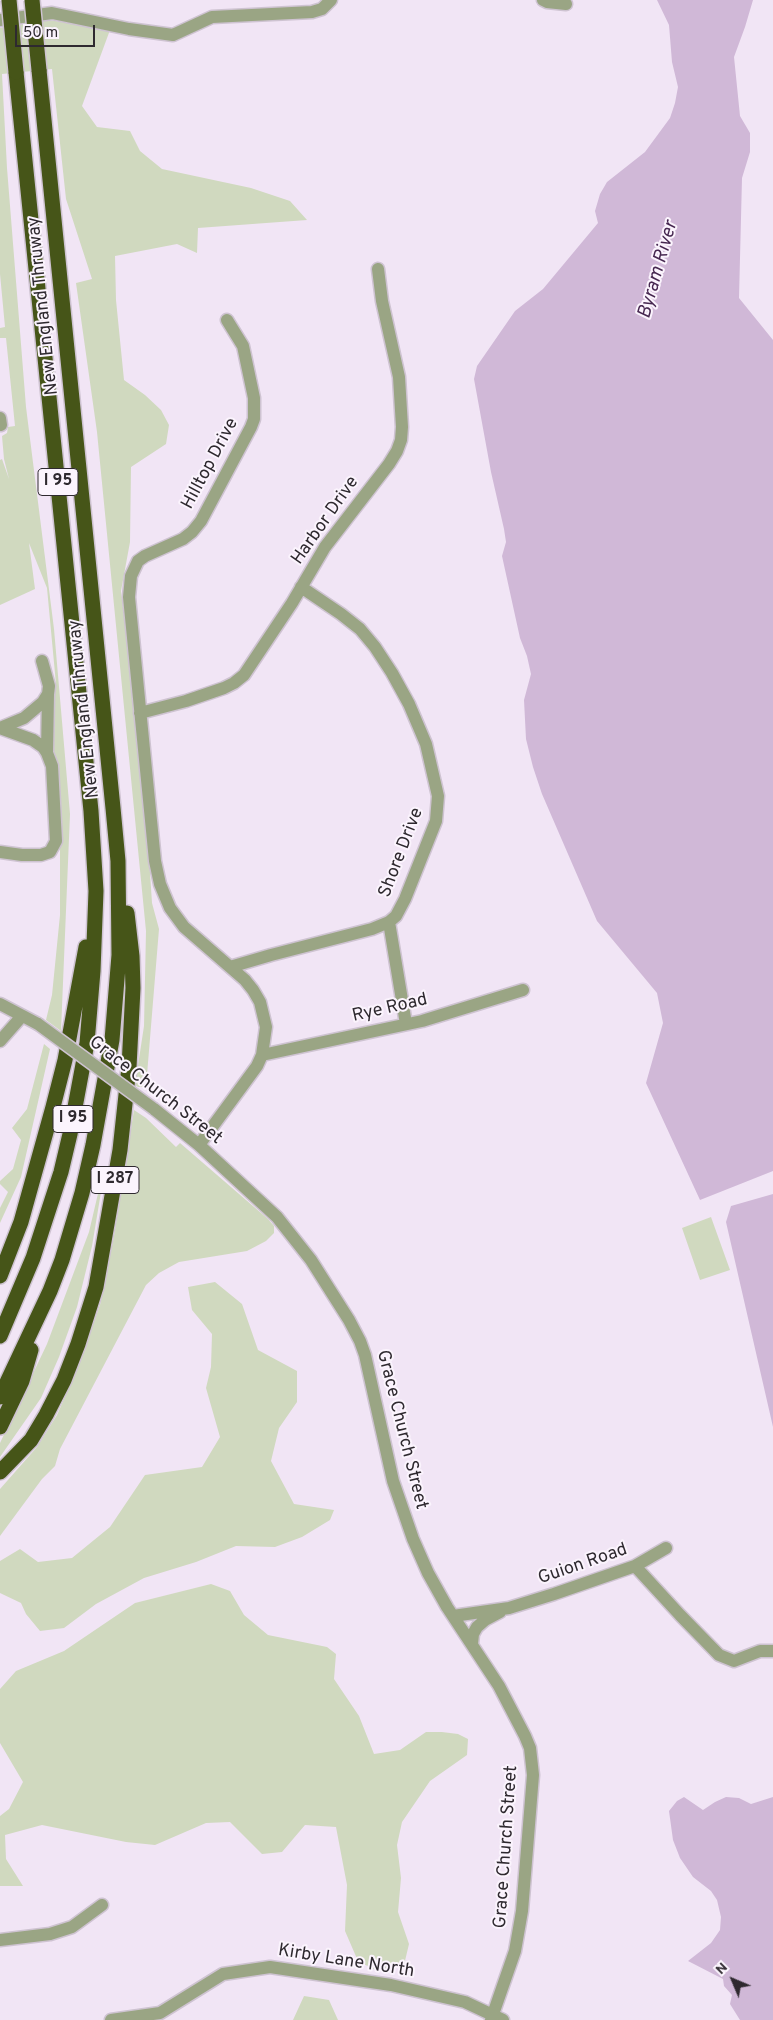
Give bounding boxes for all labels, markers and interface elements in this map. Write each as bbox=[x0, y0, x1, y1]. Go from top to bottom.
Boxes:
scale bar bbox=[18, 15, 98, 47]
text: 50 m bbox=[23, 24, 58, 43]
street label: New England Thruway bbox=[24, 216, 64, 396]
water label: Byram River bbox=[634, 219, 684, 321]
street label: Hilltop Drive bbox=[178, 415, 244, 513]
road number: I 95 bbox=[38, 468, 78, 496]
street label: Harbor Drive bbox=[288, 473, 364, 569]
street label: New England Thruway bbox=[65, 619, 105, 799]
street label: Shore Drive bbox=[375, 805, 429, 901]
street label: Rye Road bbox=[350, 990, 430, 1028]
street label: Grace Church Street bbox=[84, 1032, 226, 1150]
road number: I 95 bbox=[53, 1106, 93, 1132]
road number: I 287 bbox=[91, 1166, 139, 1194]
street label: Grace Church Street bbox=[371, 1348, 431, 1512]
street label: Guion Road bbox=[535, 1540, 631, 1590]
street label: Grace Church Street bbox=[491, 1765, 523, 1929]
street label: Kirby Lane North bbox=[276, 1941, 416, 1983]
north arrow bbox=[708, 1955, 758, 2005]
text: N bbox=[712, 1959, 732, 1979]

